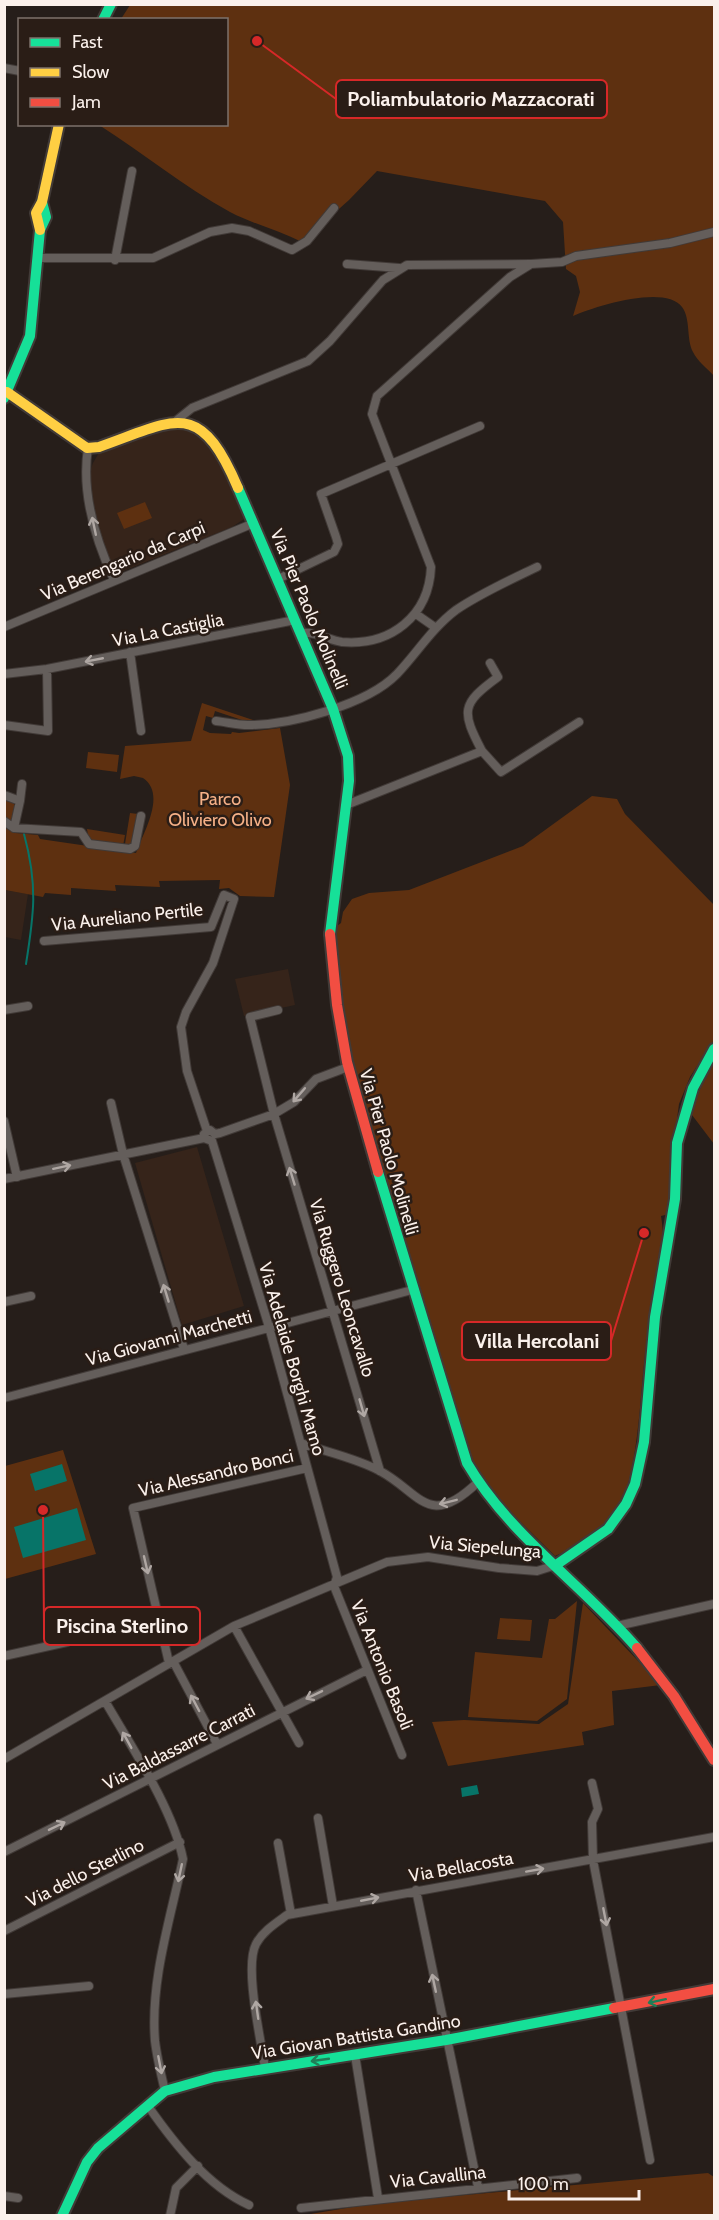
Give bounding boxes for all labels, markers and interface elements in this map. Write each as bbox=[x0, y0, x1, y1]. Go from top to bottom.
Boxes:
legend bbox=[18, 18, 228, 126]
text: Fast bbox=[72, 31, 103, 53]
text: Slow bbox=[72, 61, 109, 83]
callout: Poliambulatorio Mazzacorati bbox=[336, 80, 607, 118]
text: Poliambulatorio Mazzacorati bbox=[347, 87, 595, 111]
text: Jam bbox=[71, 91, 101, 113]
street label: Via Berengario da Carpi bbox=[38, 516, 208, 606]
one-way arrow bbox=[88, 516, 99, 536]
street label: Via Pier Paolo Molinelli bbox=[265, 526, 353, 692]
street label: Via La Castiglia bbox=[111, 608, 226, 652]
one-way arrow bbox=[84, 655, 104, 666]
park label: Parco Oliviero Olivo bbox=[168, 788, 272, 831]
street label: Via Aureliano Pertile bbox=[50, 898, 204, 936]
street label: Via Pier Paolo Molinelli bbox=[355, 1066, 423, 1238]
one-way arrow bbox=[292, 1087, 306, 1102]
one-way arrow bbox=[52, 1161, 71, 1173]
one-way arrow bbox=[286, 1166, 297, 1185]
street label: Via Ruggero Leoncavallo bbox=[304, 1196, 380, 1380]
street label: Via Adelaide Borghi Mamo bbox=[254, 1260, 330, 1458]
one-way arrow bbox=[160, 1284, 171, 1303]
street label: Via Giovanni Marchetti bbox=[84, 1305, 254, 1371]
callout: Villa Hercolani bbox=[462, 1322, 611, 1360]
text: Villa Hercolani bbox=[475, 1329, 599, 1353]
one-way arrow bbox=[357, 1398, 368, 1417]
street label: Via Alessandro Bonci bbox=[136, 1444, 296, 1502]
one-way arrow bbox=[439, 1496, 458, 1508]
street label: Via Siepelunga bbox=[428, 1531, 542, 1563]
one-way arrow bbox=[141, 1555, 153, 1574]
street label: Via Antonio Basoli bbox=[346, 1597, 418, 1733]
callout: Piscina Sterlino bbox=[44, 1607, 200, 1645]
text: Piscina Sterlino bbox=[56, 1614, 188, 1638]
one-way arrow bbox=[305, 1690, 323, 1702]
one-way arrow bbox=[189, 1694, 200, 1712]
street label: Via Baldassarre Carrati bbox=[99, 1699, 259, 1795]
one-way arrow bbox=[121, 1732, 132, 1750]
one-way arrow bbox=[47, 1820, 65, 1831]
street label: Via dello Sterlino bbox=[23, 1834, 148, 1912]
street label: Via Bellacosta bbox=[407, 1847, 515, 1887]
one-way arrow bbox=[174, 1862, 185, 1882]
one-way arrow bbox=[525, 1864, 545, 1875]
one-way arrow bbox=[360, 1893, 380, 1904]
one-way arrow bbox=[600, 1907, 611, 1926]
one-way arrow bbox=[428, 1973, 439, 1993]
one-way arrow bbox=[648, 1996, 667, 2007]
one-way arrow bbox=[252, 2001, 263, 2021]
street label: Via Giovan Battista Gandino bbox=[250, 2010, 462, 2064]
one-way arrow bbox=[155, 2055, 166, 2074]
one-way arrow bbox=[311, 2055, 331, 2066]
street label: Via Cavallina bbox=[389, 2161, 487, 2193]
scale bar bbox=[509, 2163, 640, 2201]
text: 100 m bbox=[518, 2173, 569, 2195]

